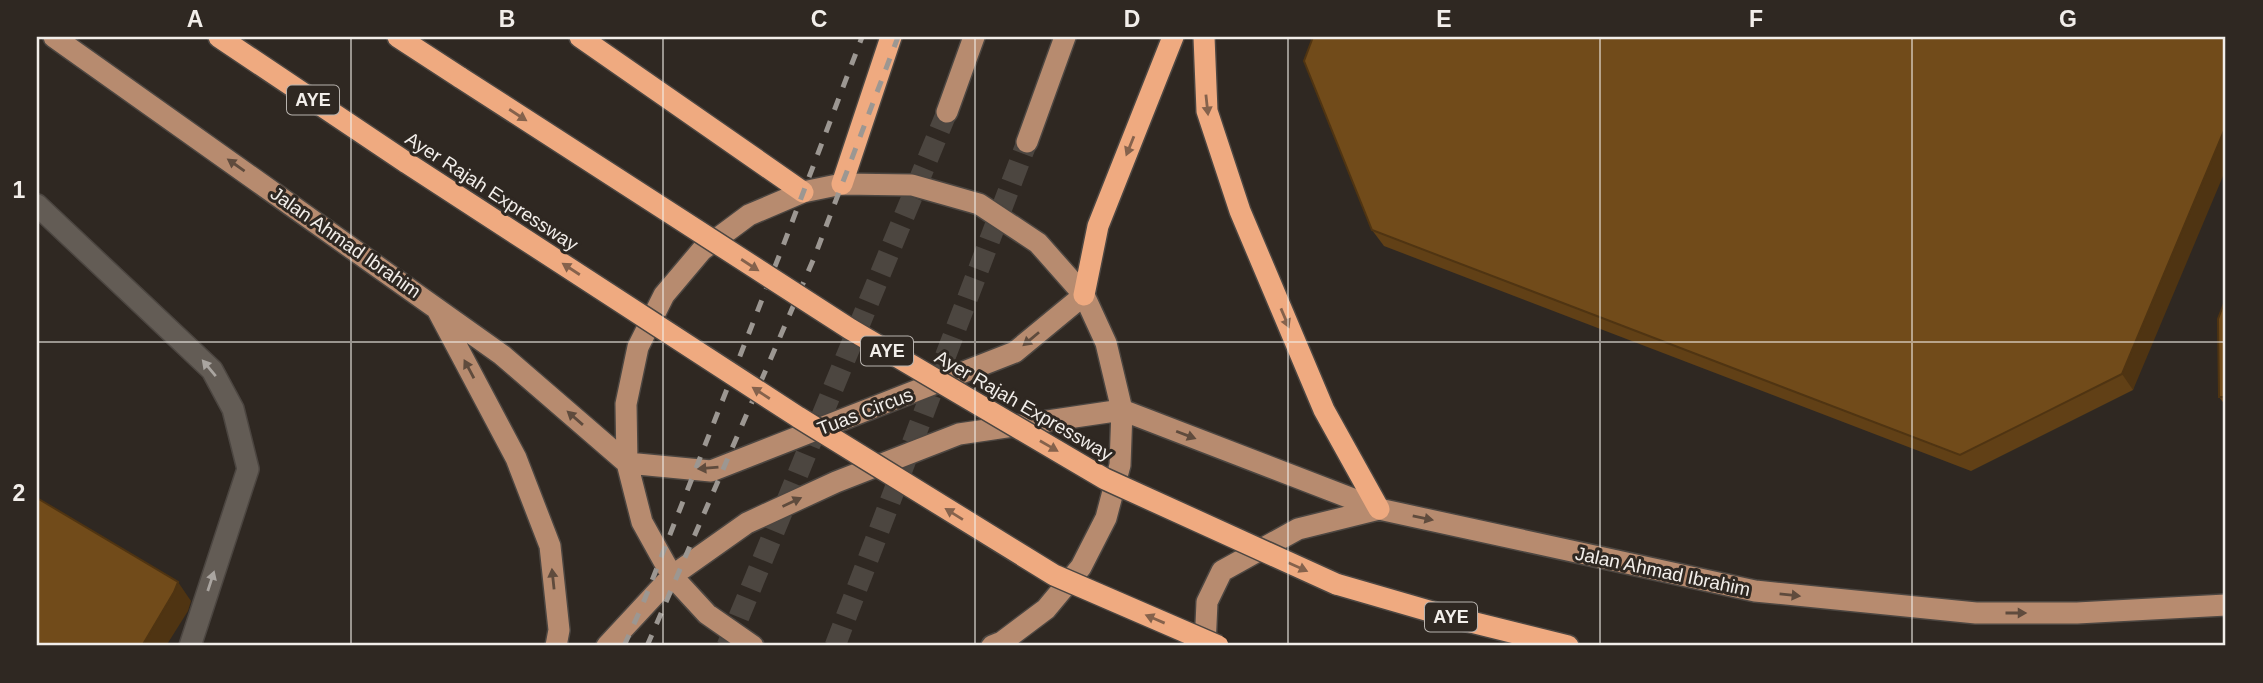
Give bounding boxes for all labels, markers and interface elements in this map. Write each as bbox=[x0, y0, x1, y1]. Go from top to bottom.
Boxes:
text: A bbox=[187, 6, 203, 32]
text: B bbox=[499, 6, 515, 32]
text: C bbox=[811, 6, 827, 32]
text: D bbox=[1124, 6, 1140, 32]
text: E bbox=[1436, 6, 1452, 32]
text: F bbox=[1749, 6, 1763, 32]
text: G bbox=[2059, 6, 2077, 32]
road number: AYE bbox=[287, 86, 339, 114]
one-way arrow bbox=[1202, 94, 1213, 116]
one-way arrow bbox=[508, 108, 528, 121]
street label: Ayer Rajah Expressway bbox=[402, 128, 582, 255]
one-way arrow bbox=[1124, 135, 1135, 156]
one-way arrow bbox=[227, 158, 245, 172]
text: 1 bbox=[13, 177, 26, 203]
street label: Jalan Ahmad Ibrahim bbox=[267, 183, 425, 302]
one-way arrow bbox=[740, 258, 760, 271]
one-way arrow bbox=[561, 263, 580, 276]
one-way arrow bbox=[1279, 308, 1291, 328]
one-way arrow bbox=[1023, 331, 1040, 346]
road number: AYE bbox=[861, 337, 913, 366]
street label: Ayer Rajah Expressway bbox=[931, 346, 1117, 465]
one-way arrow bbox=[202, 360, 217, 377]
one-way arrow bbox=[463, 360, 475, 379]
street label: Tuas Circus bbox=[814, 384, 916, 439]
one-way arrow bbox=[752, 387, 771, 400]
one-way arrow bbox=[566, 410, 584, 426]
one-way arrow bbox=[1176, 429, 1197, 440]
one-way arrow bbox=[1040, 440, 1059, 453]
one-way arrow bbox=[697, 463, 719, 474]
text: 2 bbox=[13, 480, 25, 506]
one-way arrow bbox=[782, 497, 802, 508]
one-way arrow bbox=[945, 507, 964, 520]
one-way arrow bbox=[1412, 513, 1434, 524]
street label: Jalan Ahmad Ibrahim bbox=[1573, 543, 1752, 600]
one-way arrow bbox=[1288, 561, 1308, 573]
one-way arrow bbox=[548, 567, 559, 589]
one-way arrow bbox=[207, 571, 217, 592]
one-way arrow bbox=[1779, 589, 1801, 600]
road number: AYE bbox=[1425, 602, 1477, 632]
one-way arrow bbox=[2005, 607, 2027, 619]
one-way arrow bbox=[1145, 613, 1165, 625]

